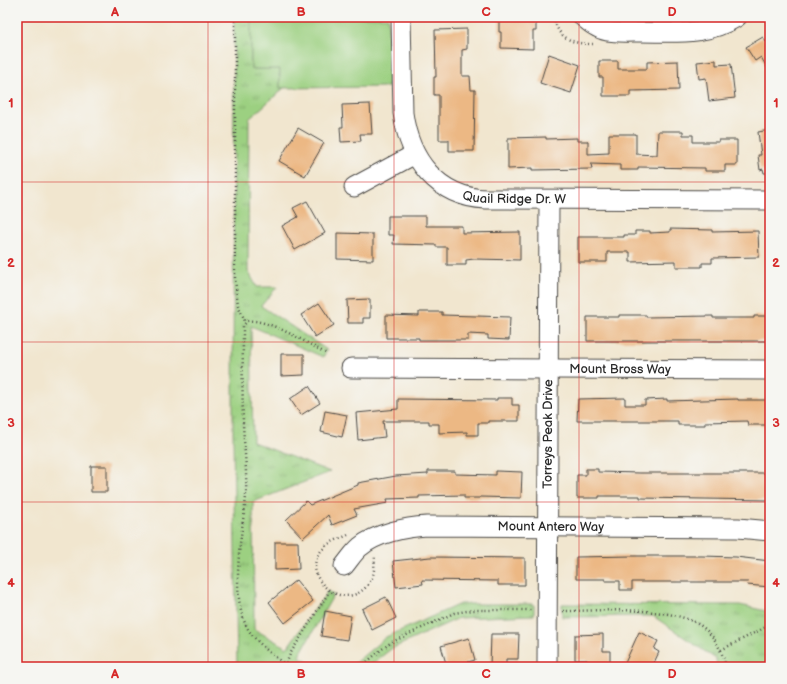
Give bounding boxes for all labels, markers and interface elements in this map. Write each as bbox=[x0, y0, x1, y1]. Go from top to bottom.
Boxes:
text: A bbox=[110, 4, 119, 20]
text: B bbox=[296, 4, 306, 20]
text: C bbox=[481, 4, 491, 20]
text: D bbox=[667, 4, 677, 20]
text: 1 bbox=[8, 95, 14, 111]
text: 1 bbox=[773, 95, 779, 111]
street label: Quail Ridge Dr. W bbox=[461, 187, 566, 207]
text: 2 bbox=[7, 255, 15, 271]
text: 2 bbox=[772, 255, 780, 271]
street label: Mount Bross Way bbox=[569, 361, 671, 378]
street label: Torreys Peak Drive bbox=[540, 379, 556, 489]
text: 3 bbox=[7, 415, 15, 431]
text: 3 bbox=[772, 415, 780, 431]
street label: Mount Antero Way bbox=[498, 518, 604, 535]
text: 4 bbox=[7, 575, 15, 591]
text: 4 bbox=[772, 575, 780, 591]
text: A bbox=[110, 666, 119, 682]
text: B bbox=[296, 666, 306, 682]
text: C bbox=[481, 666, 491, 682]
text: D bbox=[667, 666, 677, 682]

